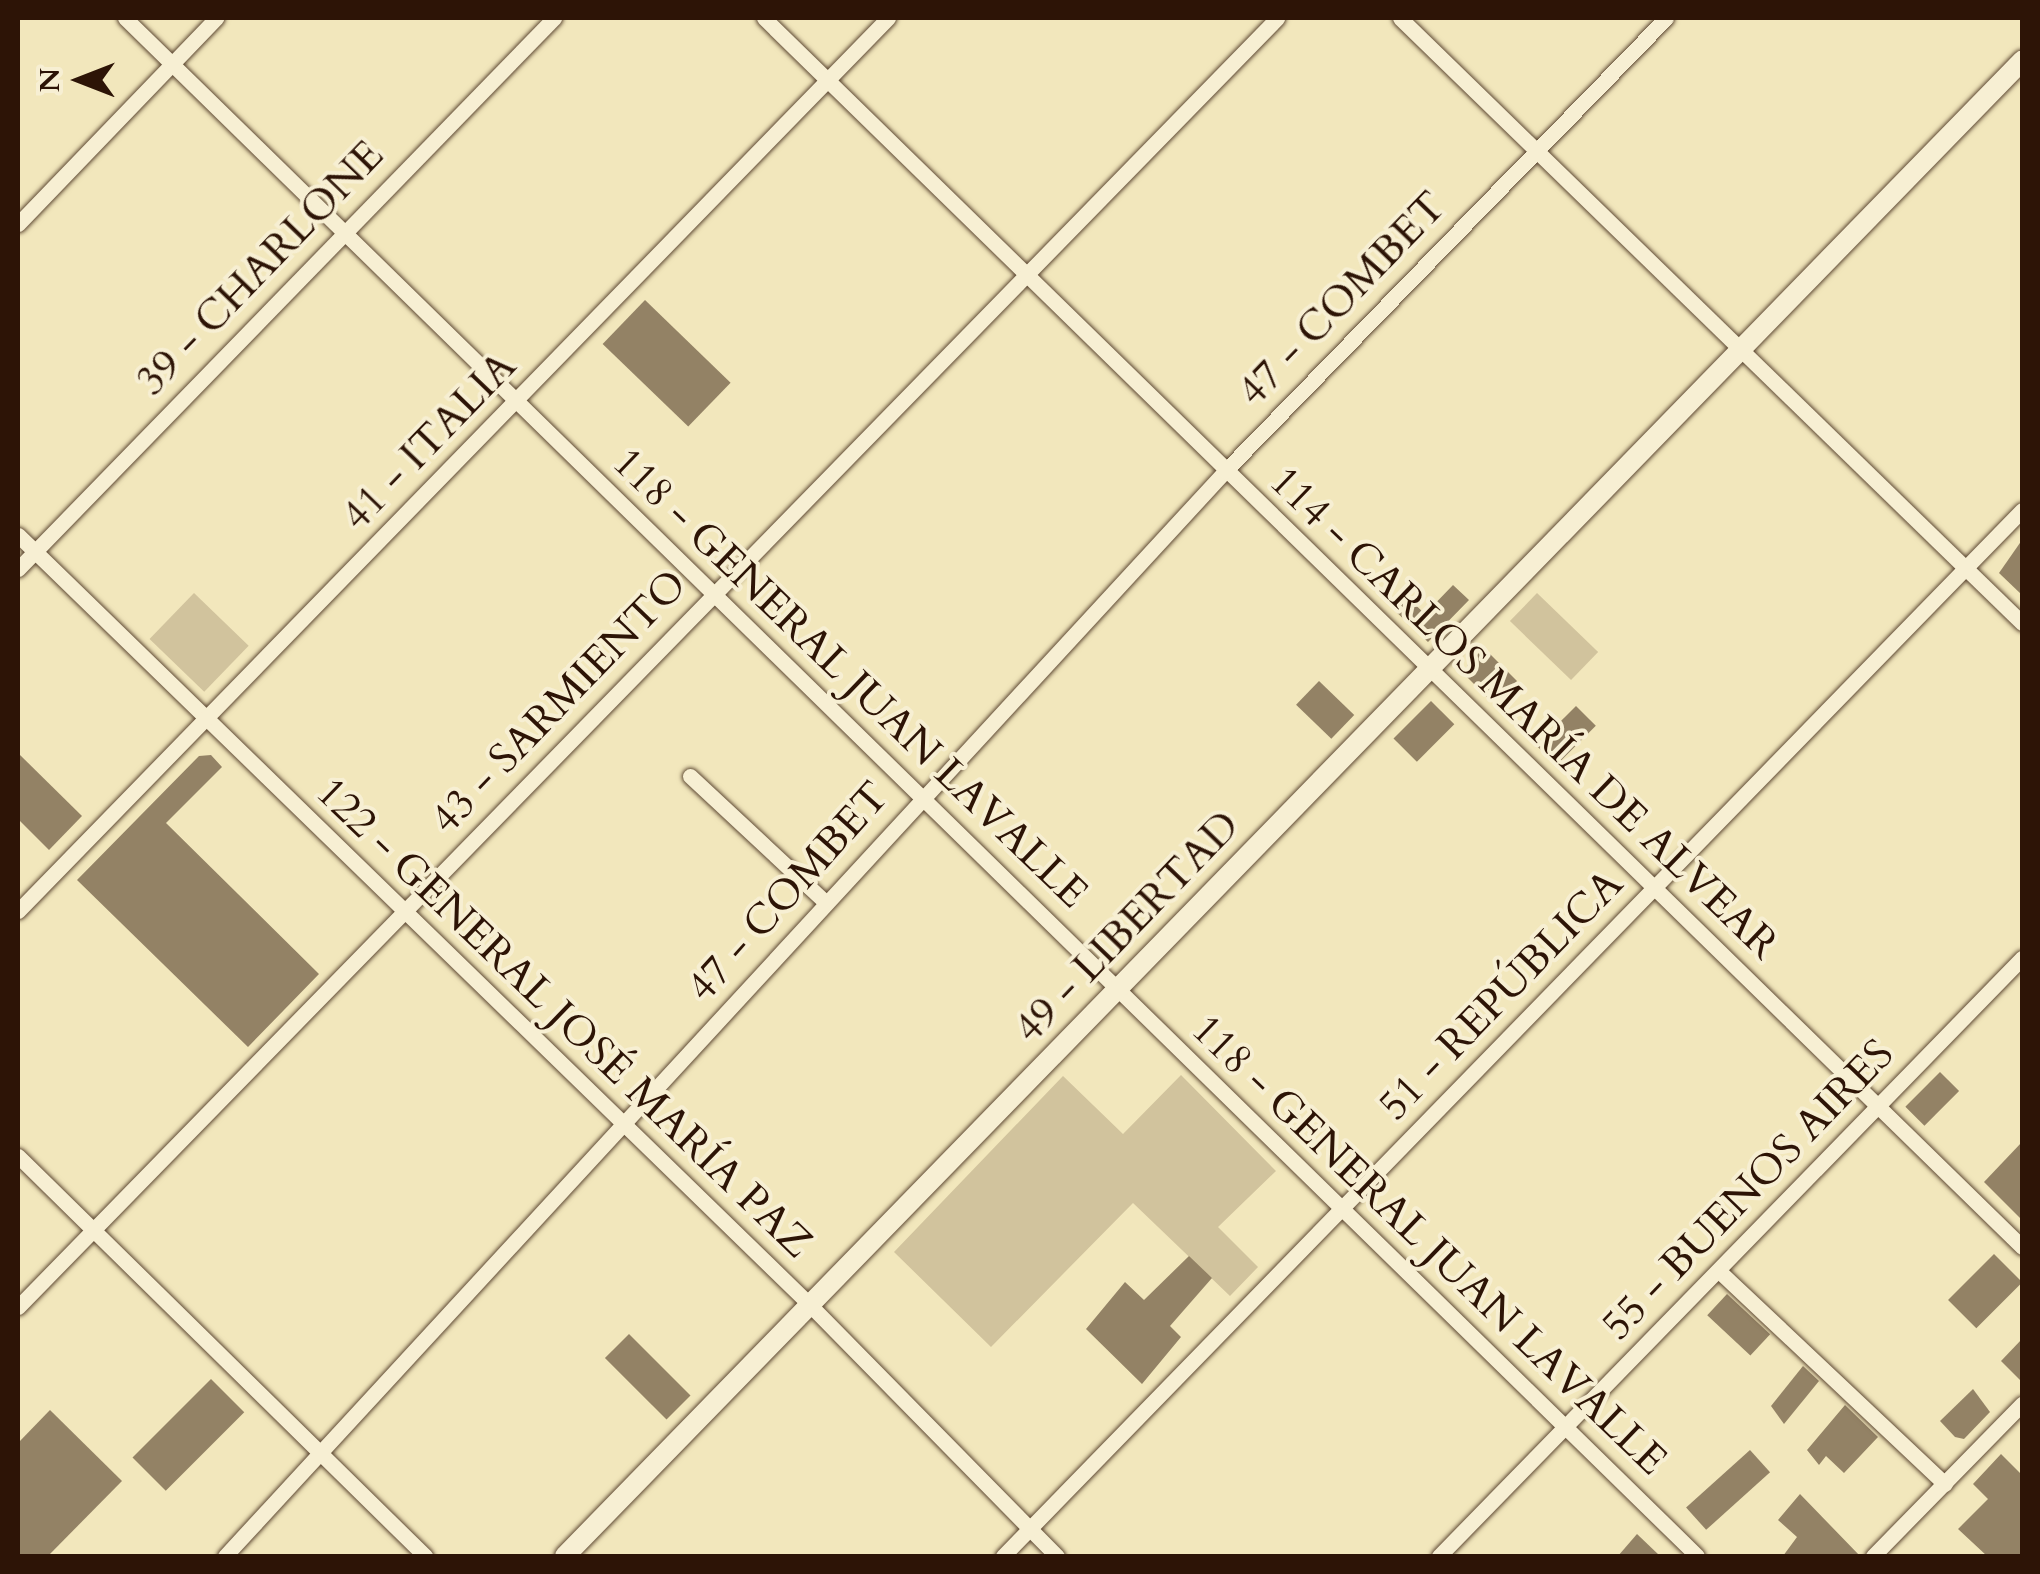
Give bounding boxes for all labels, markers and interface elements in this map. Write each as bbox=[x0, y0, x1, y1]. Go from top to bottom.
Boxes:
north arrow bbox=[30, 30, 130, 130]
text: N bbox=[31, 68, 69, 92]
street label: 39 - CHARLONE bbox=[126, 130, 394, 406]
street label: 47 - COMBET bbox=[1227, 182, 1457, 416]
street label: 41 - ITALIA bbox=[331, 341, 527, 541]
street label: 118 - GENERAL JUAN LAVALLE bbox=[602, 437, 1098, 919]
street label: 114 - CARLOS MARÍA DE ALVEAR bbox=[1259, 456, 1789, 970]
street label: 43 - SARMIENTO bbox=[420, 560, 698, 844]
street label: 122 - GENERAL JOSÉ MARÍA PAZ bbox=[306, 767, 822, 1269]
street label: 47 - COMBET bbox=[676, 772, 900, 1012]
street label: 49 - LIBERTAD bbox=[1004, 801, 1250, 1053]
street label: 51 - REPÚBLICA bbox=[1369, 859, 1633, 1131]
street label: 118 - GENERAL JUAN LAVALLE bbox=[1181, 1004, 1677, 1486]
street label: 55 - BUENOS AIRES bbox=[1592, 1029, 1904, 1351]

